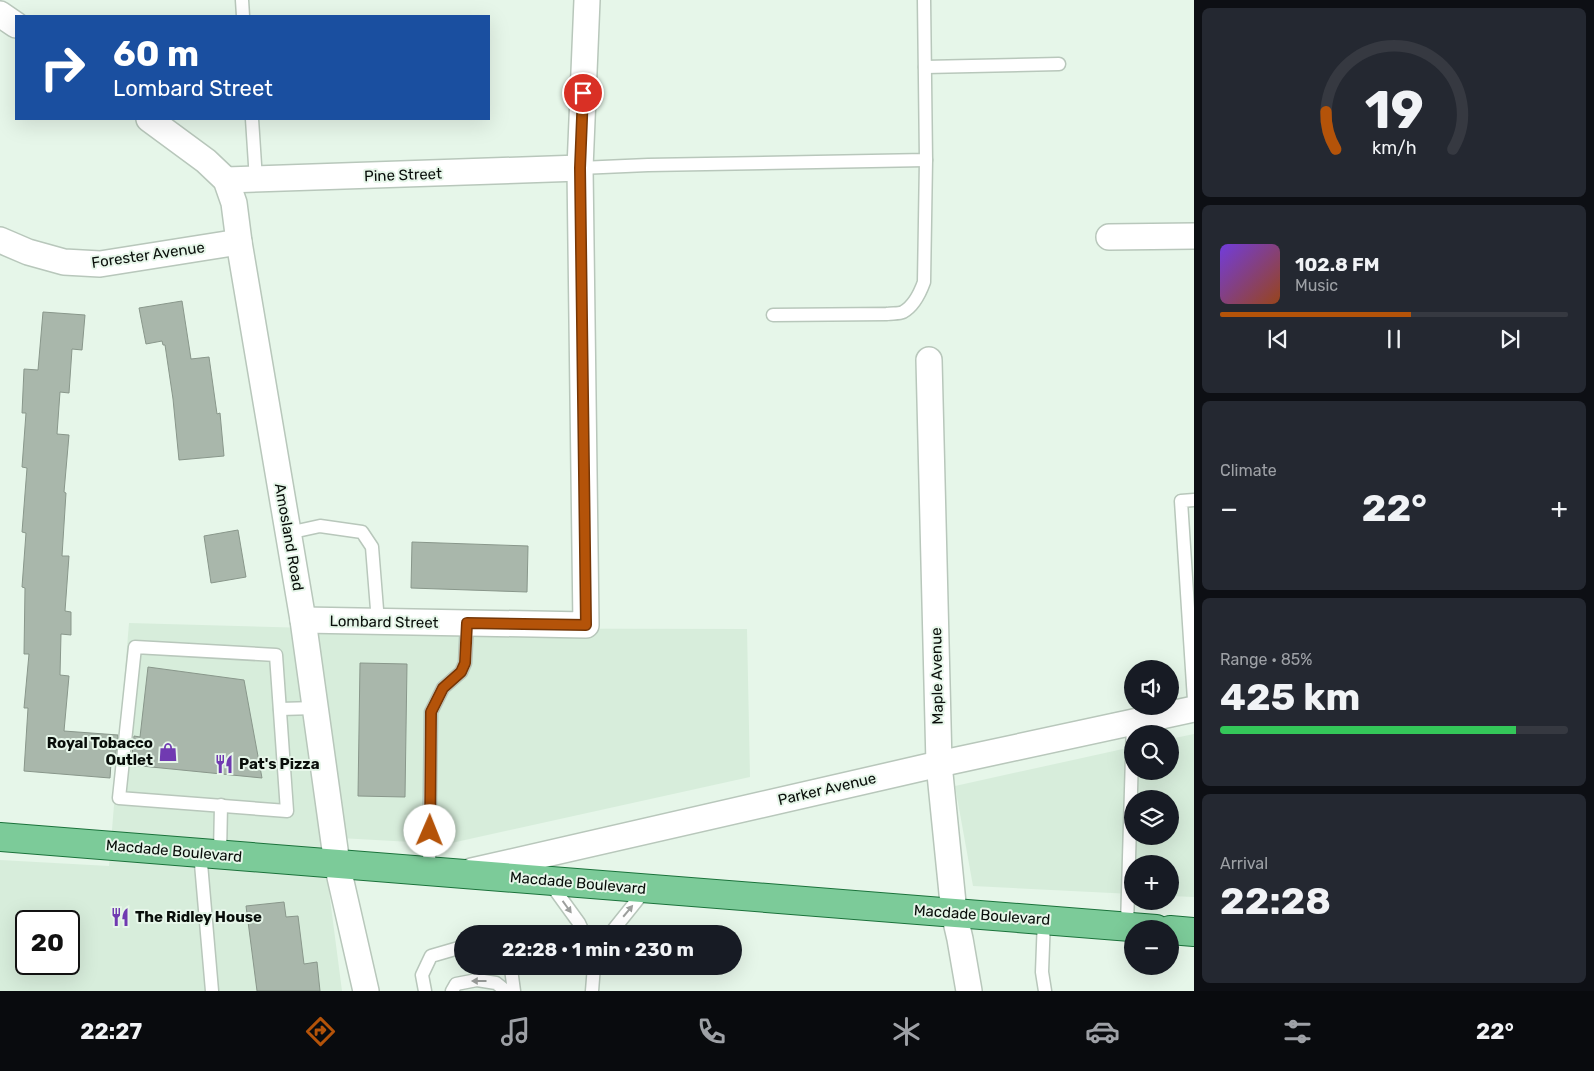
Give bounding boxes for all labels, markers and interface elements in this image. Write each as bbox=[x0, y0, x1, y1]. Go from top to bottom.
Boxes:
text: 60 m bbox=[113, 33, 199, 75]
icon: right bbox=[30, 35, 95, 100]
pin bbox=[562, 72, 604, 114]
text: Lombard Street bbox=[113, 75, 273, 102]
icon: arrive bbox=[569, 79, 597, 107]
text: 19 bbox=[1364, 79, 1424, 141]
text: km/h bbox=[1372, 137, 1416, 158]
street label: Pine Street bbox=[364, 165, 442, 185]
street label: Forester Avenue bbox=[90, 238, 206, 272]
text: 102.8 FM bbox=[1295, 253, 1379, 276]
text: Music bbox=[1295, 276, 1338, 295]
icon: previous bbox=[1264, 325, 1292, 353]
icon: pause bbox=[1380, 325, 1408, 353]
icon: next bbox=[1496, 325, 1524, 353]
text: Climate bbox=[1220, 461, 1277, 480]
street label: Amosland Road bbox=[271, 482, 307, 592]
text: 22° bbox=[1362, 485, 1427, 531]
text: − bbox=[1220, 492, 1238, 525]
text: + bbox=[1551, 492, 1568, 525]
street label: Lombard Street bbox=[329, 612, 439, 632]
street label: Maple Avenue bbox=[927, 627, 947, 725]
text: Range · 85% bbox=[1220, 650, 1313, 669]
map controls bbox=[1124, 660, 1179, 975]
button: sound bbox=[1124, 660, 1179, 715]
text: 425 km bbox=[1220, 674, 1360, 720]
button: search bbox=[1124, 725, 1179, 780]
place label: Royal Tobacco Outlet bbox=[47, 734, 153, 769]
shop icon: Royal Tobacco Outlet bbox=[157, 741, 179, 763]
restaurant icon: Pat's Pizza bbox=[213, 753, 235, 775]
place label: Pat's Pizza bbox=[239, 755, 320, 773]
street label: Parker Avenue bbox=[776, 769, 878, 809]
button: layers bbox=[1124, 790, 1179, 845]
position arrow bbox=[403, 804, 455, 856]
street label: Macdade Boulevard bbox=[105, 836, 243, 866]
text: Arrival bbox=[1220, 854, 1268, 873]
button: + bbox=[1124, 855, 1179, 910]
street label: Macdade Boulevard bbox=[509, 868, 647, 898]
text: 22:28 bbox=[1220, 878, 1331, 924]
one-way arrow bbox=[562, 900, 572, 914]
street label: Macdade Boulevard bbox=[913, 901, 1051, 929]
one-way arrow bbox=[622, 904, 633, 917]
restaurant icon: The Ridley House bbox=[109, 906, 131, 928]
place label: The Ridley House bbox=[135, 908, 262, 926]
speed limit sign: 20 bbox=[15, 910, 80, 975]
button: − bbox=[1124, 920, 1179, 975]
text: 22:28 · 1 min · 230 m bbox=[502, 938, 694, 961]
one-way arrow bbox=[470, 977, 486, 985]
icon: directions bbox=[303, 1014, 338, 1049]
icon: music bbox=[498, 1014, 533, 1049]
icon: phone bbox=[694, 1014, 729, 1049]
icon: climate bbox=[889, 1014, 924, 1049]
icon: car bbox=[1085, 1014, 1120, 1049]
icon: filters bbox=[1280, 1014, 1315, 1049]
text: 22:27 bbox=[80, 1018, 142, 1045]
text: 22° bbox=[1476, 1018, 1514, 1045]

